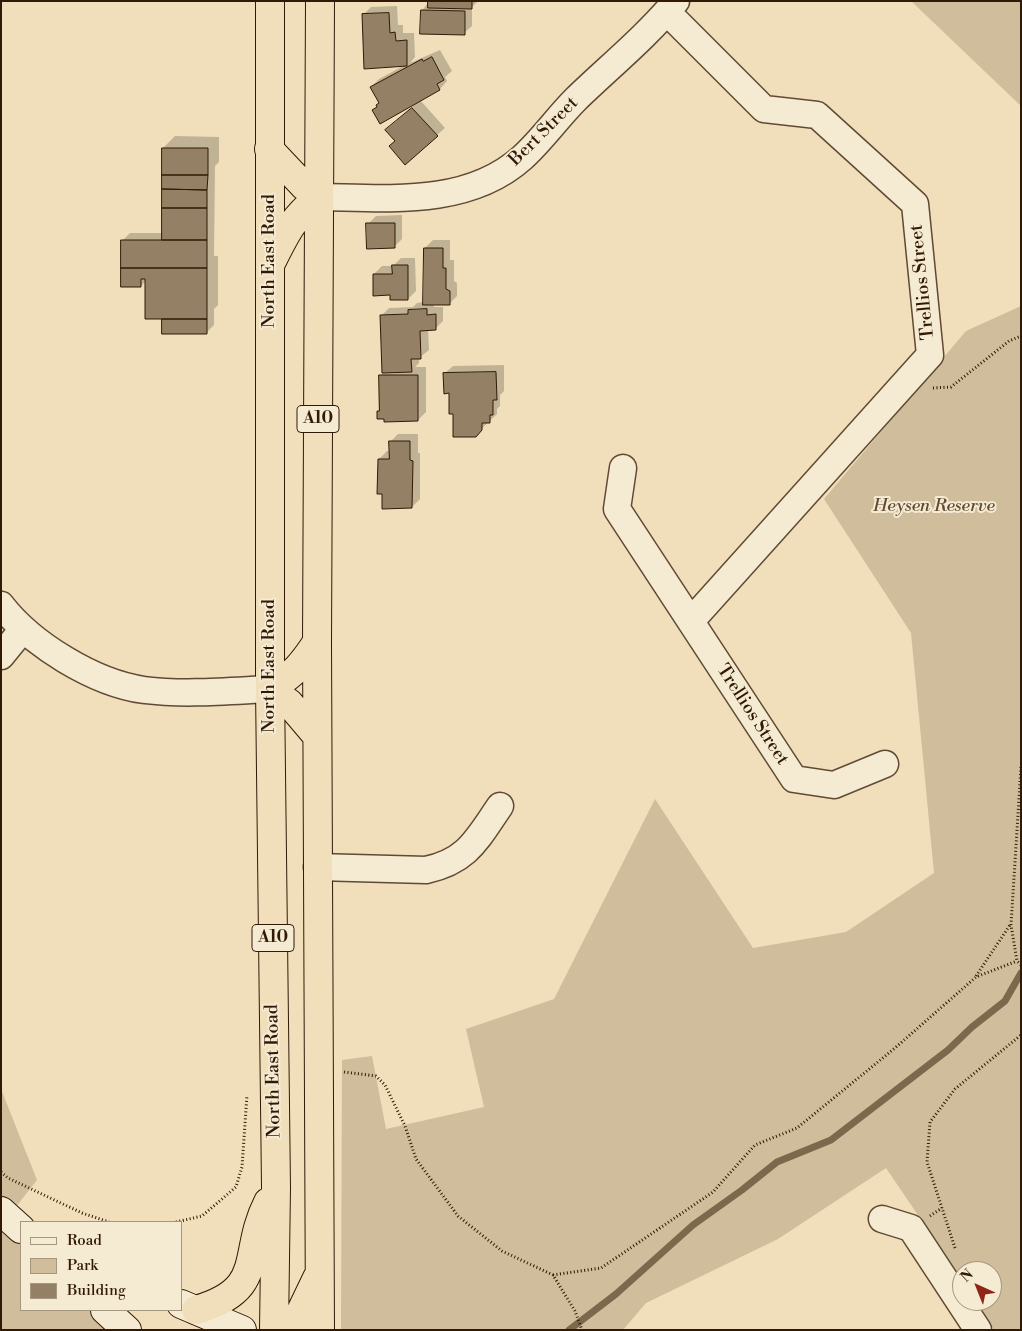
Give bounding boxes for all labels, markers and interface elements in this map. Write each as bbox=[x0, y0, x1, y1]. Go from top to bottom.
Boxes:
street label: Bert Street bbox=[505, 93, 583, 171]
street label: North East Road bbox=[259, 194, 281, 328]
street label: Trellios Street bbox=[906, 223, 940, 341]
road number: A10 bbox=[297, 406, 339, 432]
park label: Heysen Reserve bbox=[873, 496, 995, 518]
street label: North East Road bbox=[259, 599, 281, 733]
street label: Trellios Street bbox=[711, 661, 793, 769]
road number: A10 bbox=[252, 924, 294, 951]
street label: North East Road bbox=[262, 1004, 286, 1138]
legend bbox=[20, 1221, 182, 1311]
text: Road bbox=[67, 1231, 102, 1250]
text: Park bbox=[67, 1256, 98, 1275]
north arrow bbox=[952, 1261, 1002, 1311]
text: N bbox=[957, 1266, 978, 1286]
text: Building bbox=[67, 1281, 126, 1300]

